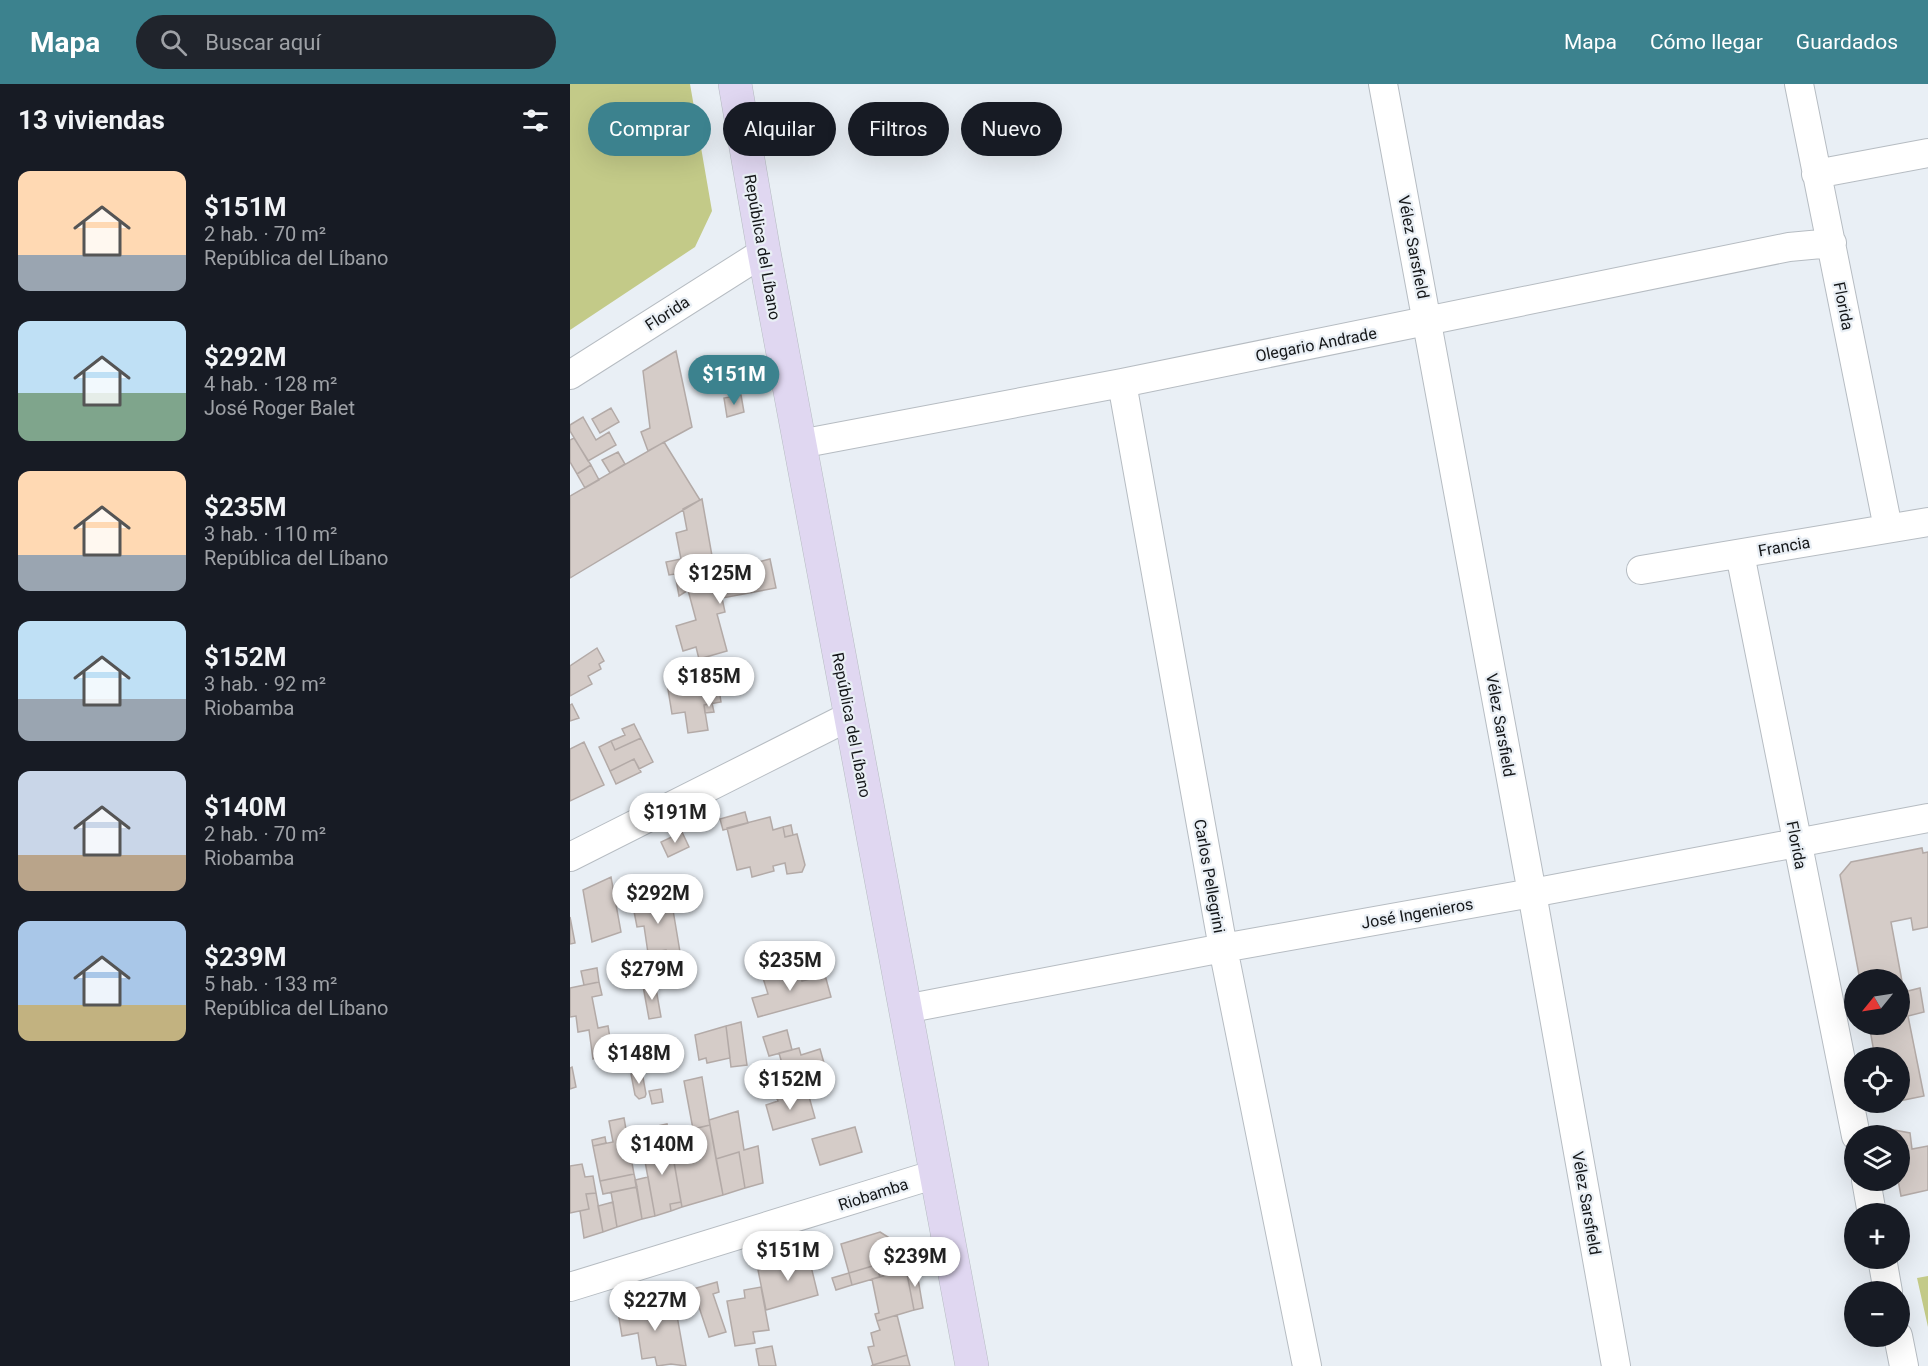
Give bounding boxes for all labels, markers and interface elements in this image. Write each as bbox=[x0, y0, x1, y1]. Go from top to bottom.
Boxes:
search box bbox=[136, 15, 556, 69]
text: Mapa bbox=[30, 26, 100, 59]
icon: search bbox=[157, 26, 190, 59]
text: Buscar aquí bbox=[205, 30, 321, 55]
text: Mapa bbox=[1564, 30, 1617, 54]
text: Cómo llegar bbox=[1650, 30, 1763, 54]
text: Guardados bbox=[1796, 30, 1898, 54]
chip: Comprar bbox=[588, 102, 711, 156]
chip: Alquilar bbox=[723, 102, 836, 156]
chip: Filtros bbox=[848, 102, 949, 156]
chip: Nuevo bbox=[961, 102, 1062, 156]
icon: filters bbox=[519, 104, 552, 137]
text: 13 viviendas bbox=[18, 105, 165, 135]
street label: República del Líbano bbox=[740, 173, 785, 321]
text: $151M bbox=[204, 192, 286, 222]
street label: Vélez Sarsfield bbox=[1394, 194, 1433, 300]
icon: home bbox=[66, 195, 138, 267]
text: 2 hab. · 70 m² bbox=[204, 222, 326, 246]
text: República del Líbano bbox=[204, 246, 388, 270]
street label: Florida bbox=[1830, 280, 1858, 332]
street label: Florida bbox=[642, 292, 693, 335]
street label: Olegario Andrade bbox=[1254, 323, 1378, 366]
text: $292M bbox=[204, 342, 286, 372]
icon: home bbox=[66, 345, 138, 417]
pin: $151M bbox=[692, 355, 776, 406]
text: $151M bbox=[702, 362, 766, 386]
text: 4 hab. · 128 m² bbox=[204, 372, 337, 396]
text: José Roger Balet bbox=[204, 396, 355, 420]
text: $235M bbox=[204, 492, 286, 522]
icon: home bbox=[66, 495, 138, 567]
text: 3 hab. · 110 m² bbox=[204, 522, 337, 546]
street label: Francia bbox=[1757, 533, 1811, 560]
text: República del Líbano bbox=[204, 546, 388, 570]
pin: $125M bbox=[678, 554, 762, 605]
text: $125M bbox=[688, 561, 752, 585]
text: $152M bbox=[204, 642, 286, 672]
icon: home bbox=[66, 645, 138, 717]
street label: República del Líbano bbox=[828, 651, 875, 799]
pin: $185M bbox=[667, 657, 751, 708]
text: $185M bbox=[677, 664, 741, 688]
text: 3 hab. · 92 m² bbox=[204, 672, 326, 696]
street label: Vélez Sarsfield bbox=[1482, 672, 1519, 778]
text: Riobamba bbox=[204, 696, 294, 720]
text: $140M bbox=[204, 792, 286, 822]
pin: $191M bbox=[633, 793, 717, 844]
icon: home bbox=[66, 795, 138, 867]
text: $191M bbox=[643, 800, 707, 824]
street label: Carlos Pellegrini bbox=[1190, 818, 1229, 935]
street label: Florida bbox=[1783, 819, 1811, 871]
text: 2 hab. · 70 m² bbox=[204, 822, 326, 846]
text: Riobamba bbox=[204, 846, 294, 870]
pin: $292M bbox=[616, 874, 700, 925]
text: $292M bbox=[626, 881, 690, 905]
street label: José Ingenieros bbox=[1360, 894, 1474, 933]
pin: $235M bbox=[748, 941, 832, 992]
text: $239M bbox=[204, 942, 286, 972]
icon: home bbox=[66, 945, 138, 1017]
text: $235M bbox=[758, 948, 822, 972]
pin: $279M bbox=[610, 950, 694, 1001]
text: $279M bbox=[620, 957, 684, 981]
north arrow bbox=[1844, 969, 1910, 1035]
map controls bbox=[1844, 969, 1910, 1347]
text: 5 hab. · 133 m² bbox=[204, 972, 337, 996]
text: República del Líbano bbox=[204, 996, 388, 1020]
pin: $148M bbox=[597, 1034, 681, 1085]
text: $148M bbox=[607, 1041, 671, 1065]
button: locate bbox=[1844, 1047, 1910, 1113]
pin: $152M bbox=[748, 1060, 832, 1111]
text: $152M bbox=[758, 1067, 822, 1091]
pin: $140M bbox=[620, 1125, 704, 1176]
button: layers bbox=[1844, 1125, 1910, 1191]
text: $140M bbox=[630, 1132, 694, 1156]
street label: Vélez Sarsfield bbox=[1568, 1150, 1605, 1256]
street label: Riobamba bbox=[836, 1174, 910, 1215]
button: + bbox=[1844, 1203, 1910, 1269]
pin: $151M bbox=[746, 1231, 830, 1282]
pin: $239M bbox=[873, 1237, 957, 1288]
text: $151M bbox=[756, 1238, 820, 1262]
text: $239M bbox=[883, 1244, 947, 1268]
pin: $227M bbox=[613, 1281, 697, 1332]
button: − bbox=[1844, 1281, 1910, 1347]
text: $227M bbox=[623, 1288, 687, 1312]

